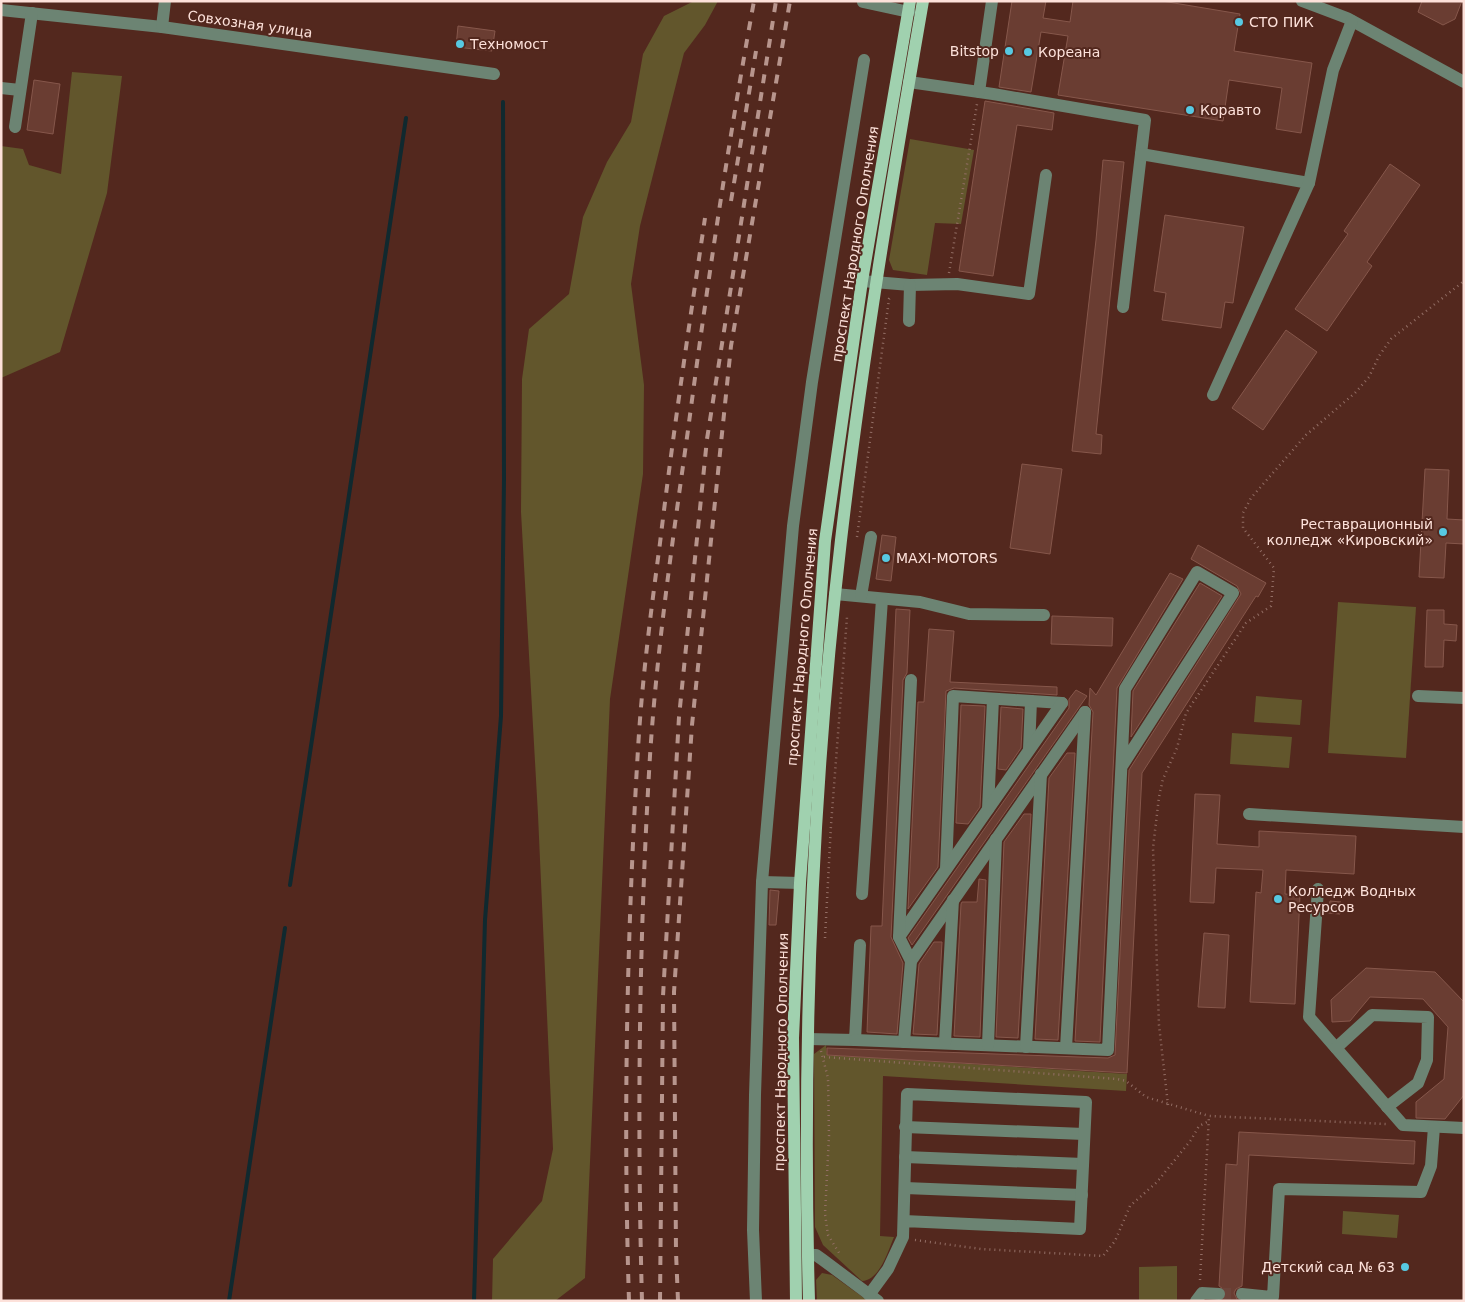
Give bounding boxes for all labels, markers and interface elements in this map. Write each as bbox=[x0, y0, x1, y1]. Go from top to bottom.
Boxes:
street label: Совхозная улица bbox=[187, 7, 313, 41]
place label: СТО ПИК bbox=[1249, 14, 1314, 30]
marker: СТО ПИК bbox=[1233, 16, 1245, 28]
place label: Техномост bbox=[469, 36, 548, 52]
marker: Техномост bbox=[454, 38, 466, 50]
place label: Bitstop bbox=[950, 43, 999, 59]
place label: Кореана bbox=[1038, 44, 1100, 60]
marker: Bitstop bbox=[1003, 45, 1015, 57]
marker: Кореана bbox=[1022, 46, 1034, 58]
place label: Коравто bbox=[1200, 102, 1261, 118]
marker: Коравто bbox=[1184, 104, 1196, 116]
street label: проспект Народного Ополчения bbox=[828, 125, 882, 363]
place label: Реставрационный колледж «Кировский» bbox=[1267, 516, 1433, 548]
marker: Реставрационный колледж «Кировский» bbox=[1437, 526, 1449, 538]
street label: проспект Народного Ополчения bbox=[784, 527, 820, 767]
place label: MAXI-MOTORS bbox=[896, 550, 998, 566]
marker: MAXI-MOTORS bbox=[880, 552, 892, 564]
place label: Колледж Водных Ресурсов bbox=[1288, 883, 1416, 915]
marker: Колледж Водных Ресурсов bbox=[1272, 893, 1284, 905]
street label: проспект Народного Ополчения bbox=[771, 933, 791, 1171]
place label: Детский сад № 63 bbox=[1261, 1259, 1395, 1275]
marker: Детский сад № 63 bbox=[1399, 1261, 1411, 1273]

